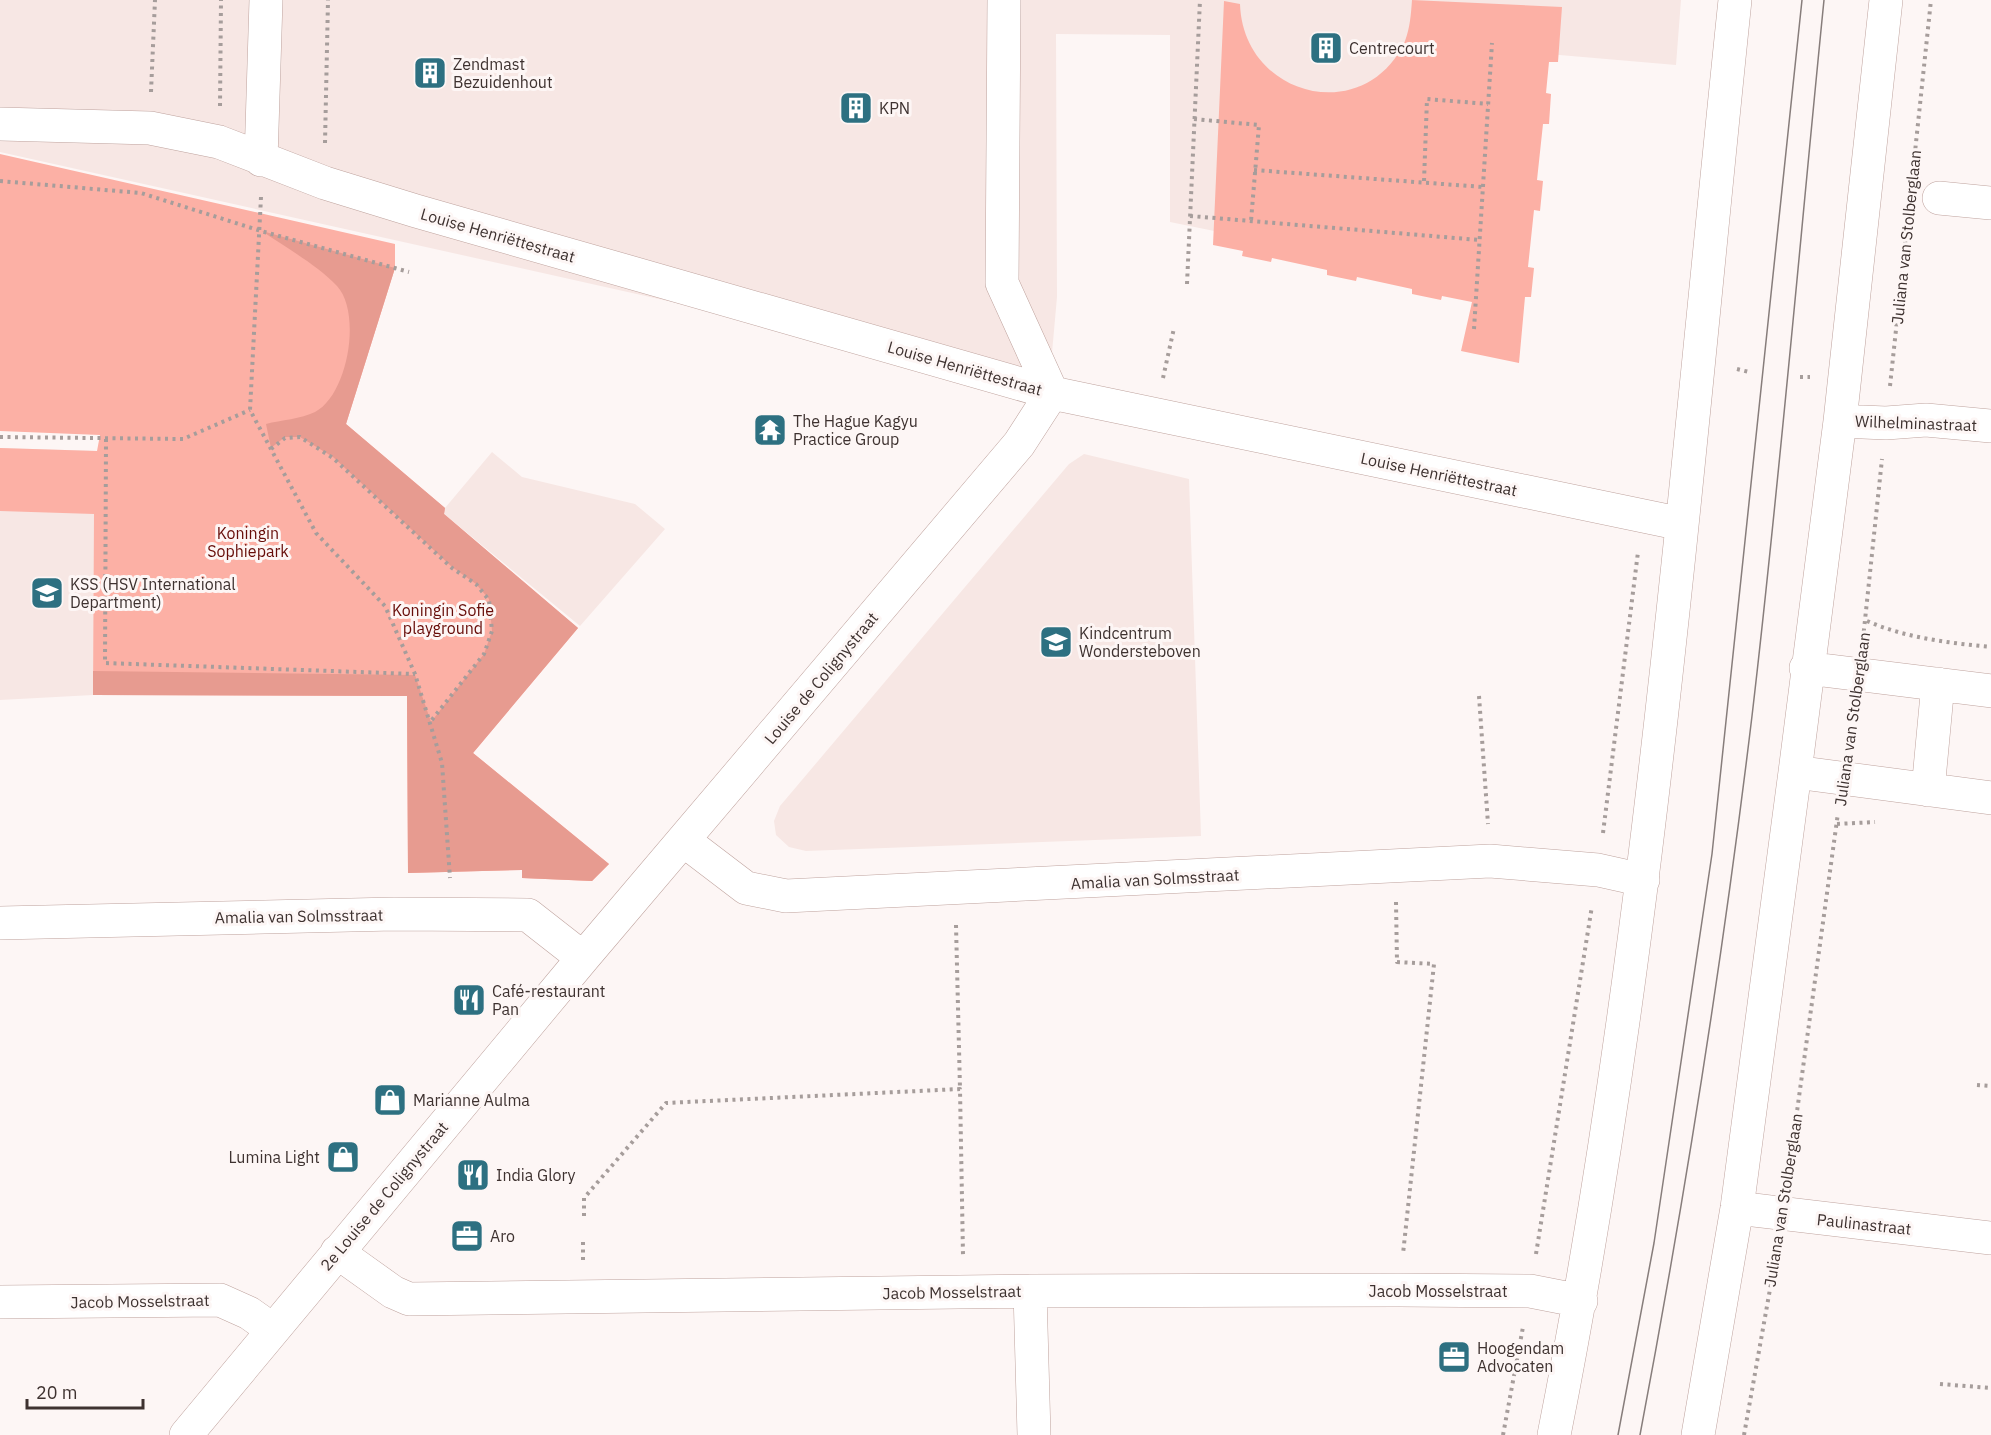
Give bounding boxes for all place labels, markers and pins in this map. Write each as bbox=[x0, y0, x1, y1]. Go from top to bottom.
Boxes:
building icon: Centrecourt bbox=[1308, 30, 1344, 66]
place label: Centrecourt bbox=[1349, 38, 1435, 58]
place label: Zendmast Bezuidenhout bbox=[453, 54, 553, 92]
building icon: Zendmast Bezuidenhout bbox=[412, 55, 448, 91]
building icon: KPN bbox=[838, 90, 874, 126]
place label: KPN bbox=[879, 98, 910, 118]
place label: The Hague Kagyu Practice Group bbox=[793, 411, 918, 449]
temple icon: The Hague Kagyu Practice Group bbox=[752, 412, 788, 448]
place label: KSS (HSV International Department) bbox=[70, 574, 236, 612]
school or university icon: KSS (HSV International Department) bbox=[29, 575, 65, 611]
place label: Kindcentrum Wondersteboven bbox=[1079, 623, 1201, 661]
school or university icon: Kindcentrum Wondersteboven bbox=[1038, 624, 1074, 660]
place label: Café-restaurant Pan bbox=[492, 981, 606, 1019]
restaurant icon: Café-restaurant Pan bbox=[451, 982, 487, 1018]
shop icon: Marianne Aulma bbox=[372, 1082, 408, 1118]
place label: Marianne Aulma bbox=[413, 1090, 530, 1110]
shop icon: Lumina Light bbox=[325, 1139, 361, 1175]
place label: Lumina Light bbox=[229, 1147, 320, 1167]
restaurant icon: India Glory bbox=[455, 1157, 491, 1193]
place label: India Glory bbox=[496, 1165, 576, 1185]
office icon: Aro bbox=[449, 1218, 485, 1254]
place label: Aro bbox=[490, 1226, 515, 1246]
place label: Hoogendam Advocaten bbox=[1477, 1338, 1564, 1376]
office icon: Hoogendam Advocaten bbox=[1436, 1339, 1472, 1375]

